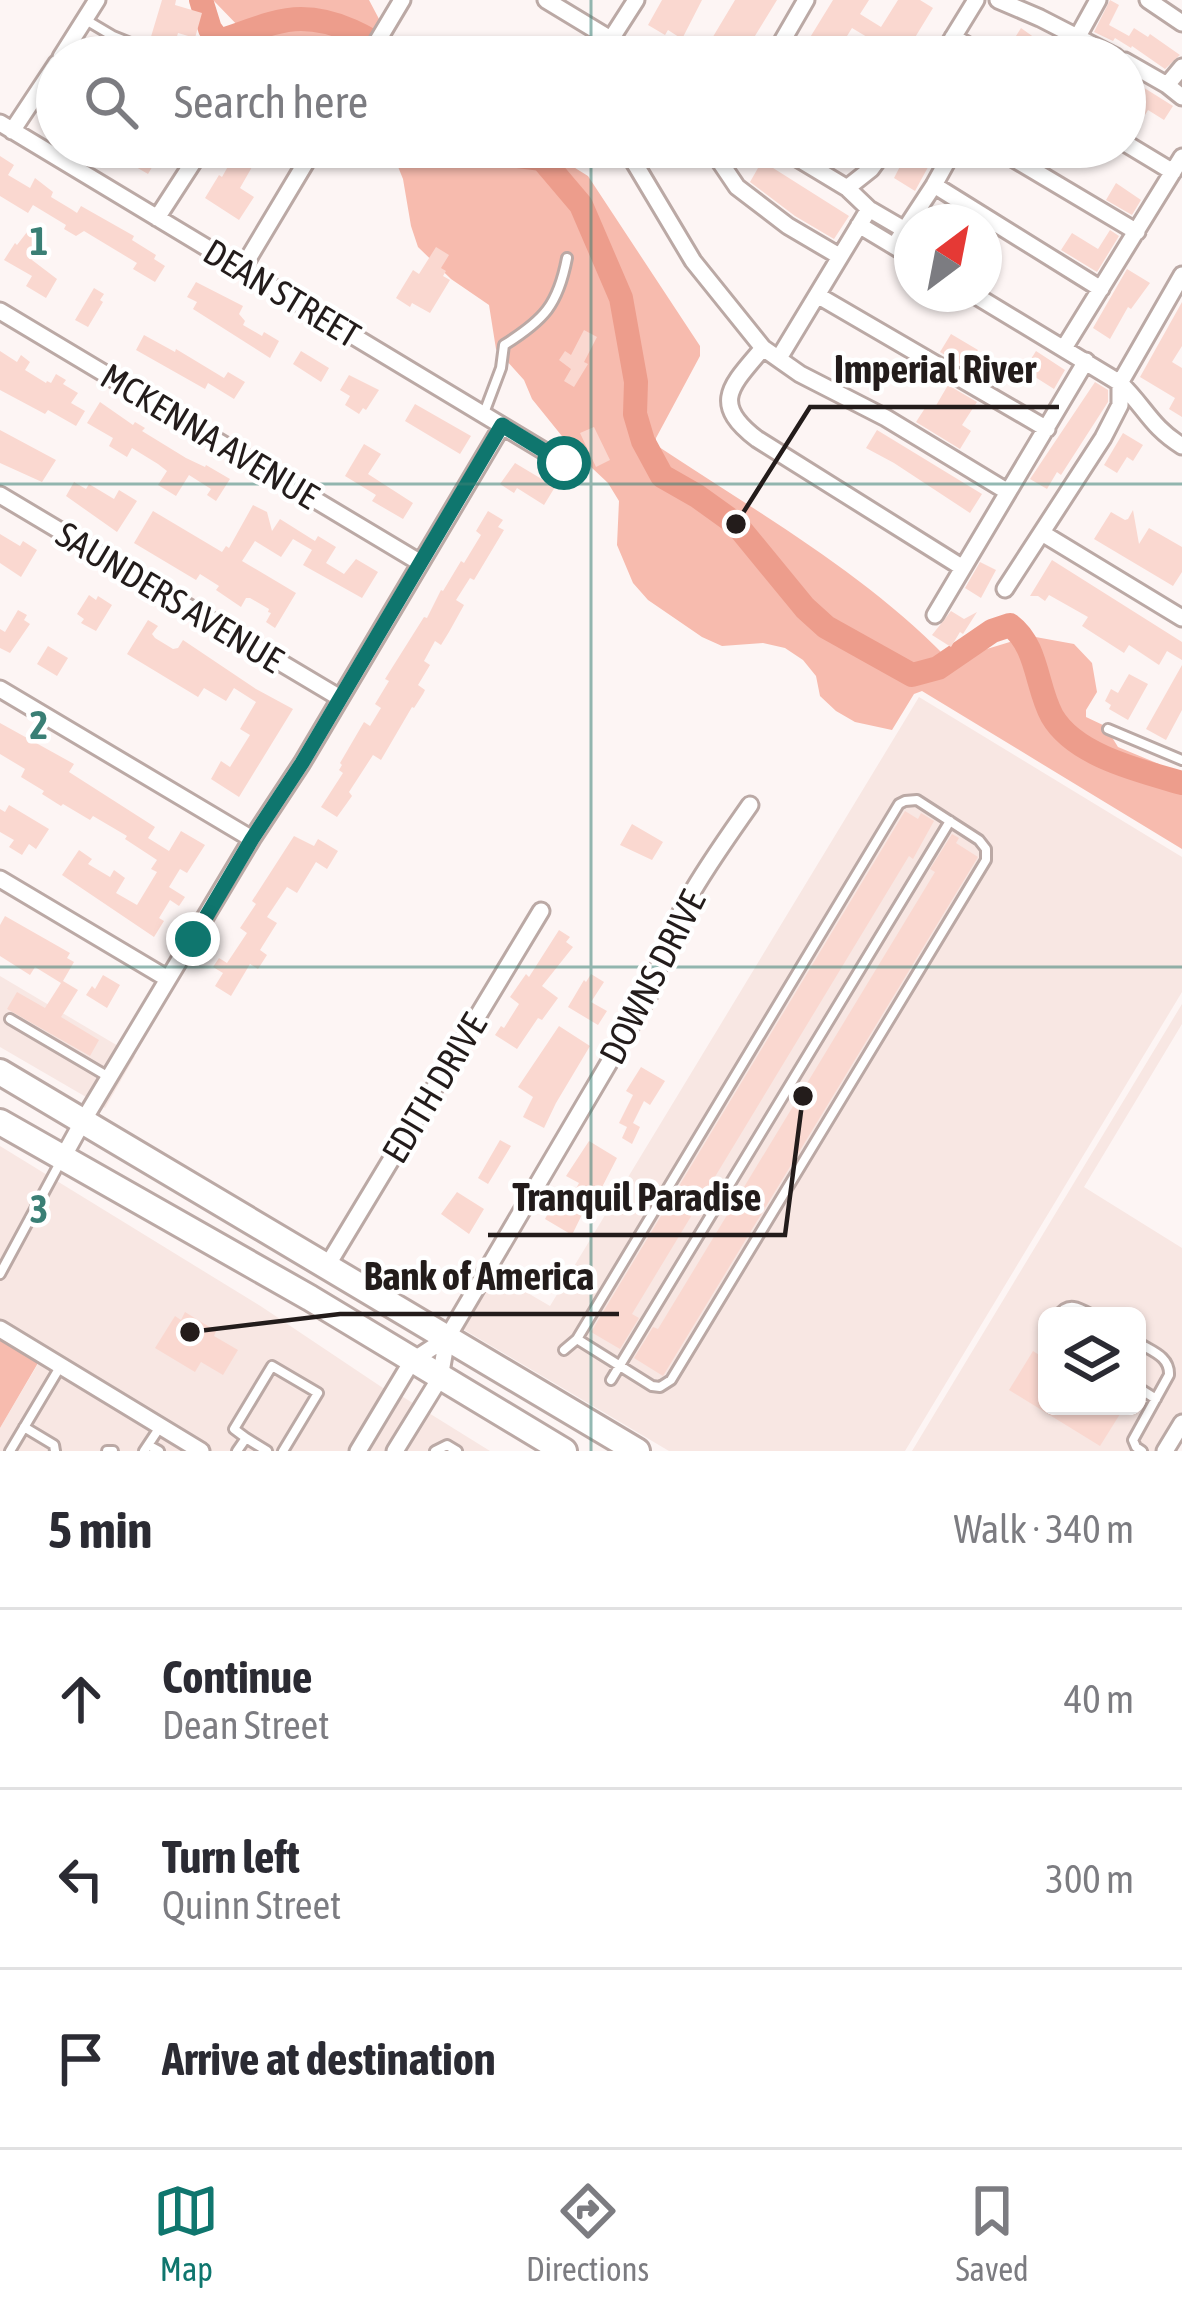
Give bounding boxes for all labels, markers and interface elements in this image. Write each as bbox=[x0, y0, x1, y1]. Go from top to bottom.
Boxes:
search box bbox=[36, 36, 1146, 168]
icon: search bbox=[78, 69, 144, 135]
text: Search here bbox=[174, 76, 368, 128]
north arrow bbox=[894, 204, 1002, 312]
text: 1 bbox=[30, 219, 48, 263]
street label: DEAN STREET bbox=[196, 230, 368, 356]
callout: Imperial River bbox=[810, 332, 1059, 407]
text: Imperial River bbox=[834, 347, 1037, 391]
street label: MCKENNA AVENUE bbox=[94, 355, 326, 517]
route start bbox=[537, 436, 591, 490]
street label: SAUNDERS AVENUE bbox=[49, 513, 291, 681]
text: 2 bbox=[30, 703, 48, 747]
street label: DOWNS DRIVE bbox=[590, 883, 714, 1071]
route end bbox=[166, 912, 220, 966]
street label: EDITH DRIVE bbox=[373, 1006, 495, 1170]
callout: Tranquil Paradise bbox=[488, 1160, 785, 1235]
text: Tranquil Paradise bbox=[513, 1175, 761, 1219]
text: 3 bbox=[30, 1187, 48, 1231]
callout: Bank of America bbox=[340, 1239, 619, 1314]
text: Bank of America bbox=[364, 1254, 594, 1298]
map controls bbox=[1038, 1307, 1146, 1415]
button: layers bbox=[1038, 1307, 1146, 1415]
text: 5 min bbox=[48, 1500, 152, 1559]
text: Walk · 340 m bbox=[954, 1507, 1134, 1551]
text: Continue bbox=[162, 1651, 313, 1703]
icon: ahead bbox=[48, 1666, 114, 1732]
text: 40 m bbox=[1064, 1677, 1134, 1721]
text: Dean Street bbox=[162, 1703, 330, 1747]
text: Turn left bbox=[162, 1831, 300, 1883]
icon: left bbox=[48, 1846, 114, 1912]
text: 300 m bbox=[1046, 1857, 1134, 1901]
text: Quinn Street bbox=[162, 1883, 341, 1927]
icon: arrive bbox=[48, 2026, 114, 2092]
text: Arrive at destination bbox=[162, 2033, 496, 2085]
tab: Map bbox=[153, 2178, 219, 2288]
tab: Directions bbox=[526, 2178, 649, 2288]
tab: Saved bbox=[956, 2178, 1029, 2288]

